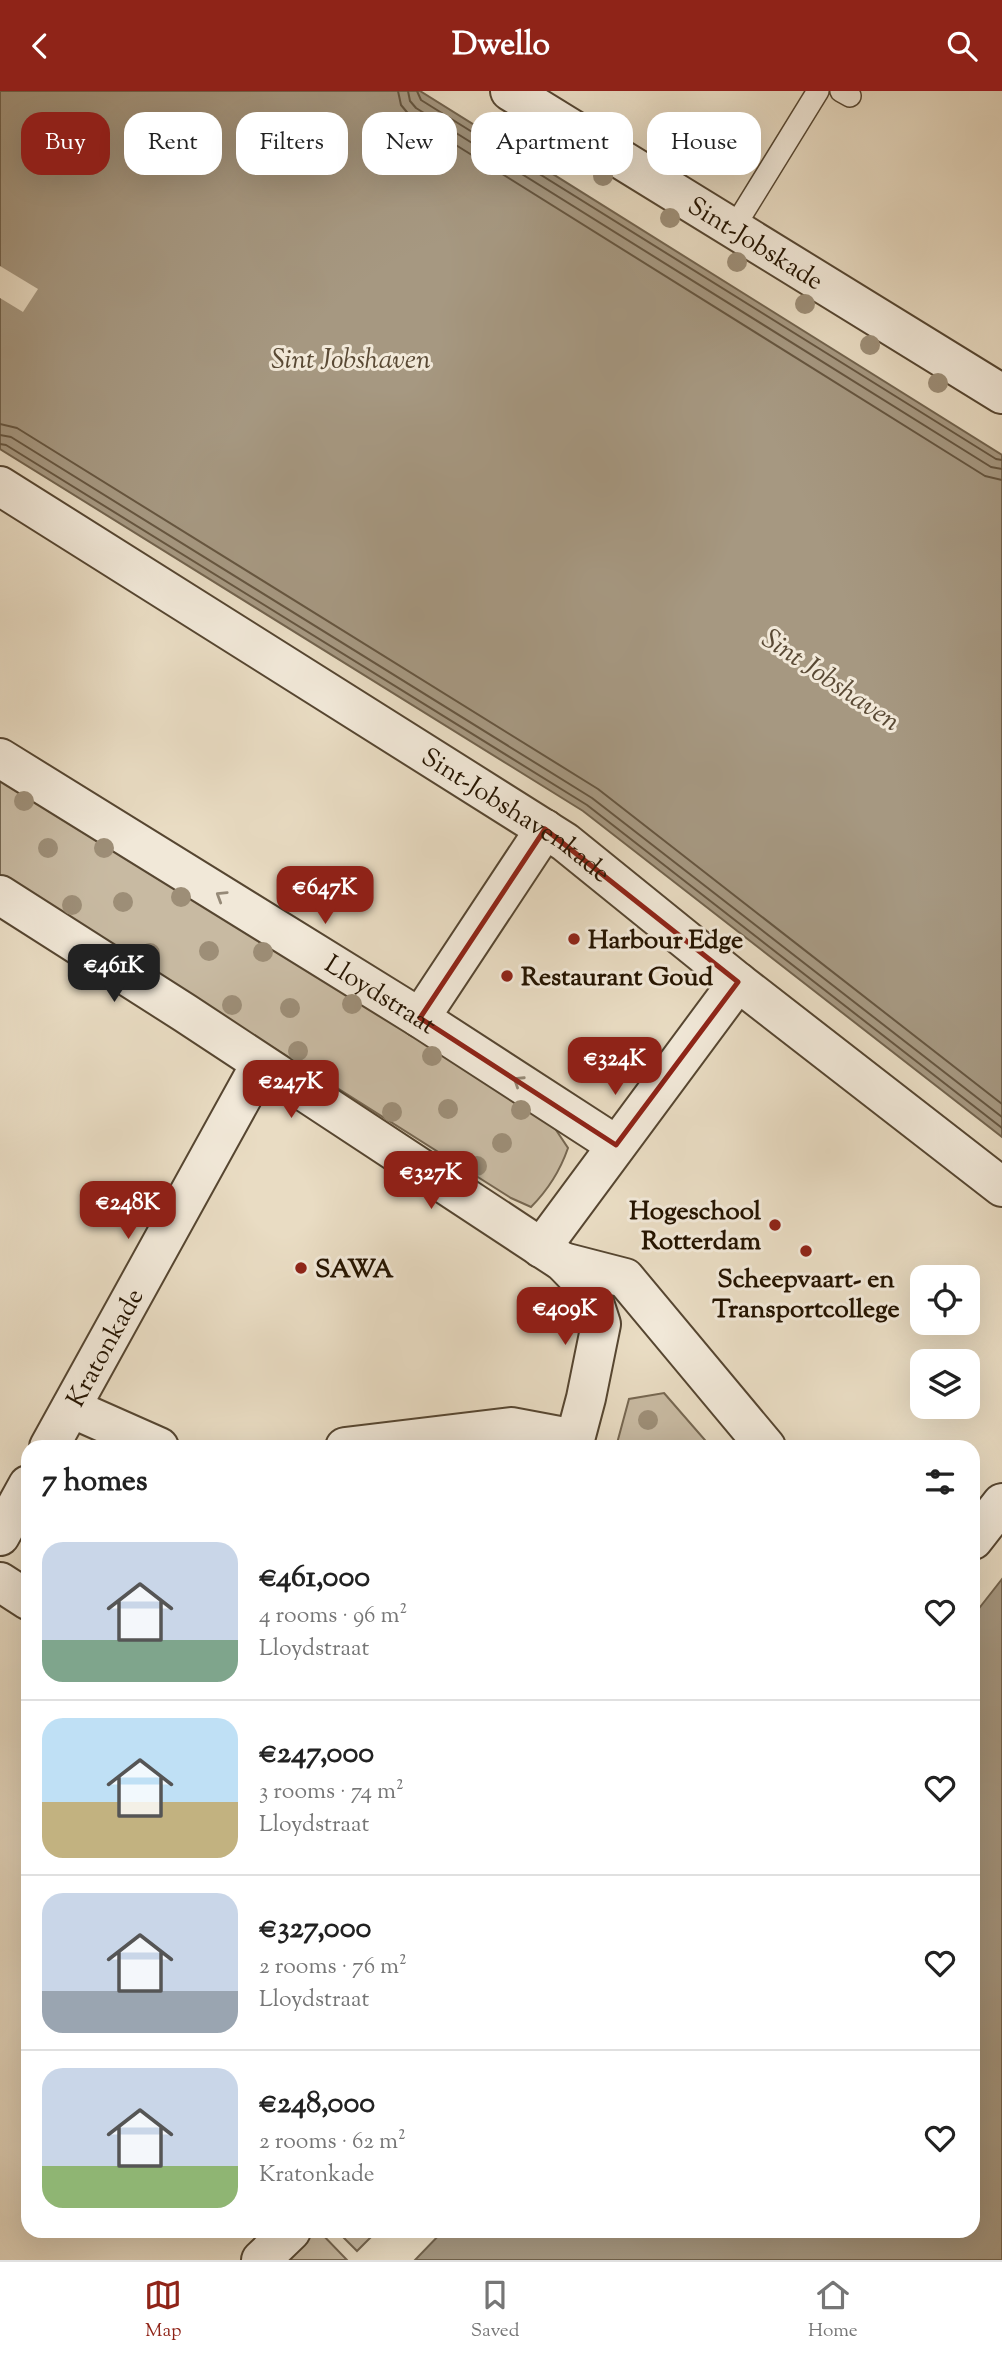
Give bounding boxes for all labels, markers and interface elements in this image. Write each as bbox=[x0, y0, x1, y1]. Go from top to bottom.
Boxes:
text: Dwello bbox=[452, 23, 550, 69]
icon: back bbox=[21, 27, 59, 65]
icon: search bbox=[943, 27, 981, 65]
chip: Buy bbox=[21, 112, 110, 175]
chip: Rent bbox=[124, 112, 222, 175]
chip: Filters bbox=[236, 112, 348, 175]
chip: New bbox=[362, 112, 457, 175]
chip: Apartment bbox=[471, 112, 633, 175]
chip: House bbox=[647, 112, 761, 175]
street label: Sint-Jobskade bbox=[680, 189, 830, 301]
water label: Sint Jobshaven bbox=[271, 341, 431, 381]
water label: Sint Jobshaven bbox=[753, 620, 908, 743]
street label: Sint-Jobshavenkade bbox=[413, 740, 617, 893]
pin: €647K bbox=[276, 867, 374, 926]
text: €647K bbox=[293, 872, 357, 905]
one-way arrow bbox=[216, 891, 229, 904]
place label: Harbour Edge bbox=[588, 923, 743, 960]
marker: Harbour Edge bbox=[566, 931, 582, 947]
pin: €461K bbox=[65, 944, 163, 1004]
street label: Lloydstraat bbox=[317, 947, 443, 1045]
text: €461K bbox=[84, 950, 144, 983]
place label: Restaurant Goud bbox=[521, 960, 713, 997]
marker: Restaurant Goud bbox=[499, 968, 515, 984]
pin: €324K bbox=[566, 1037, 664, 1097]
text: €324K bbox=[584, 1043, 646, 1076]
pin: €247K bbox=[242, 1061, 340, 1120]
text: €247K bbox=[259, 1066, 323, 1099]
one-way arrow bbox=[512, 1077, 525, 1090]
pin: €327K bbox=[382, 1151, 480, 1211]
text: €327K bbox=[400, 1157, 462, 1190]
pin: €248K bbox=[79, 1181, 177, 1241]
text: €248K bbox=[96, 1187, 160, 1220]
place label: Hogeschool Rotterdam bbox=[629, 1194, 762, 1261]
marker: Hogeschool Rotterdam bbox=[767, 1217, 783, 1233]
marker: Scheepvaart- en Transportcollege bbox=[798, 1243, 814, 1259]
place label: SAWA bbox=[315, 1252, 394, 1289]
marker: SAWA bbox=[293, 1260, 309, 1276]
place label: Scheepvaart- en Transportcollege bbox=[712, 1262, 900, 1329]
map controls bbox=[910, 1265, 980, 1419]
button: locate bbox=[910, 1265, 980, 1335]
street label: Kratonkade bbox=[59, 1282, 154, 1415]
pin: €409K bbox=[516, 1287, 614, 1347]
text: €409K bbox=[533, 1293, 597, 1326]
button: layers bbox=[910, 1349, 980, 1419]
text: 7 homes bbox=[42, 1461, 147, 1504]
icon: filters bbox=[921, 1463, 959, 1501]
text: €461,000 bbox=[259, 1557, 370, 1600]
icon: home bbox=[98, 1570, 182, 1654]
icon: heart bbox=[921, 1593, 959, 1631]
text: 4 rooms · 96 m² bbox=[259, 1600, 407, 1633]
text: Lloydstraat bbox=[259, 1633, 369, 1666]
text: €247,000 bbox=[259, 1733, 374, 1776]
icon: home bbox=[98, 1746, 182, 1830]
icon: heart bbox=[921, 1769, 959, 1807]
text: 3 rooms · 74 m² bbox=[259, 1776, 404, 1809]
text: Lloydstraat bbox=[259, 1809, 369, 1842]
text: €327,000 bbox=[259, 1908, 371, 1951]
icon: home bbox=[98, 1921, 182, 2005]
icon: heart bbox=[921, 1944, 959, 1982]
text: 2 rooms · 76 m² bbox=[259, 1951, 407, 1984]
text: Lloydstraat bbox=[259, 1984, 369, 2017]
text: €248,000 bbox=[259, 2083, 375, 2126]
icon: home bbox=[98, 2096, 182, 2180]
icon: heart bbox=[921, 2119, 959, 2157]
text: 2 rooms · 62 m² bbox=[259, 2126, 406, 2159]
text: Kratonkade bbox=[259, 2159, 375, 2192]
tab: Map bbox=[144, 2276, 182, 2345]
tab: Saved bbox=[471, 2276, 519, 2345]
tab: Home bbox=[808, 2276, 858, 2345]

